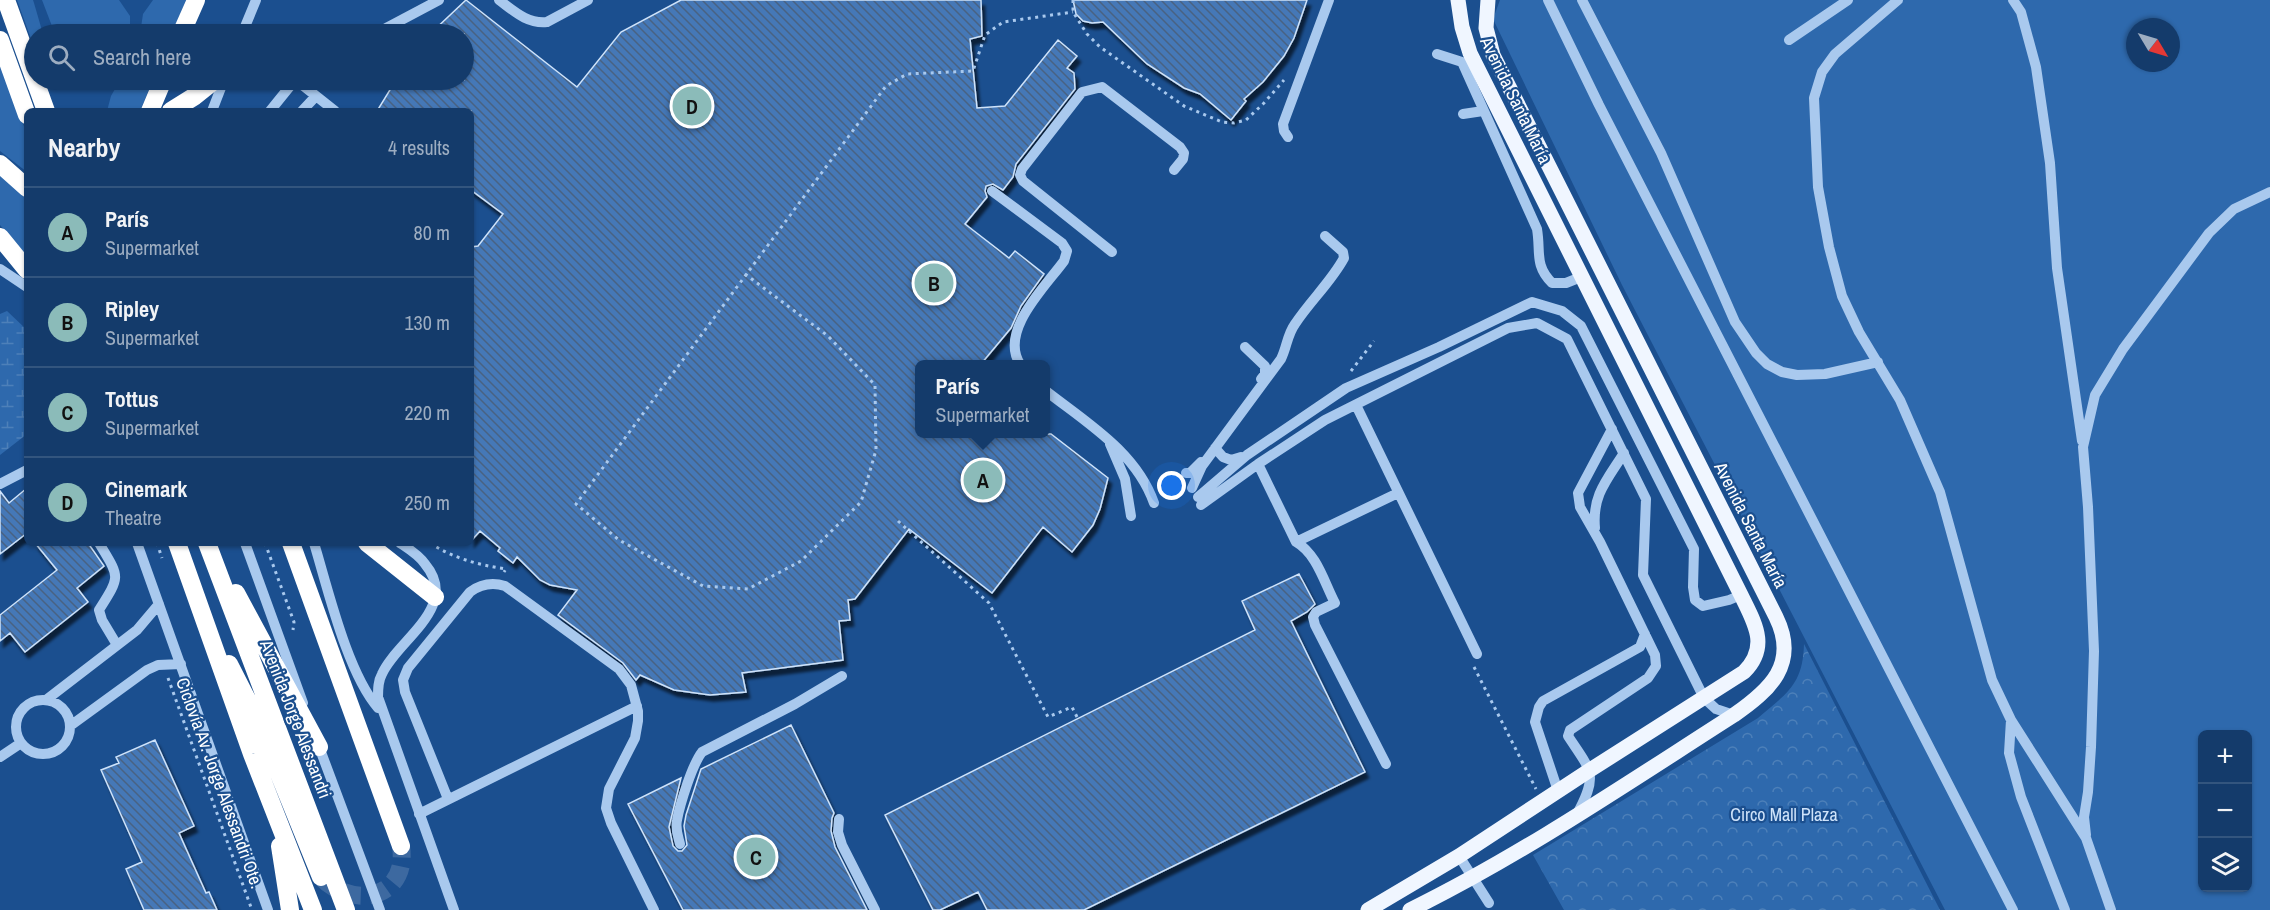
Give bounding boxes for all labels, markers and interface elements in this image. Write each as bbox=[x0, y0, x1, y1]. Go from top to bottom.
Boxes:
north arrow bbox=[2126, 18, 2180, 72]
search box bbox=[24, 24, 474, 90]
street label: Avenida Santa María bbox=[1474, 31, 1558, 168]
icon: search bbox=[45, 41, 78, 74]
text: Search here bbox=[93, 42, 191, 72]
pin: D bbox=[672, 84, 712, 128]
text: Nearby bbox=[48, 130, 120, 165]
text: 4 results bbox=[388, 134, 450, 161]
text: París bbox=[105, 204, 149, 234]
text: A bbox=[62, 219, 73, 246]
text: 80 m bbox=[414, 219, 450, 246]
text: Supermarket bbox=[105, 234, 199, 261]
pin: B bbox=[914, 260, 954, 306]
text: Ripley bbox=[105, 294, 159, 324]
text: B bbox=[62, 309, 73, 336]
text: 130 m bbox=[404, 309, 450, 336]
text: Supermarket bbox=[105, 324, 199, 351]
popup bbox=[915, 360, 1050, 438]
text: París bbox=[936, 371, 980, 401]
text: Tottus bbox=[105, 384, 159, 414]
text: C bbox=[62, 399, 73, 426]
text: 220 m bbox=[404, 399, 450, 426]
text: Supermarket bbox=[936, 401, 1029, 428]
text: Supermarket bbox=[105, 414, 199, 441]
street label: Avenida Santa María bbox=[1708, 457, 1794, 592]
pin: A bbox=[964, 458, 1002, 502]
your location bbox=[1157, 471, 1186, 500]
text: Cinemark bbox=[105, 474, 187, 504]
text: D bbox=[62, 489, 73, 516]
text: 250 m bbox=[404, 489, 450, 516]
text: Theatre bbox=[105, 504, 162, 531]
street label: Avenida Jorge Alessandri bbox=[254, 635, 338, 802]
street label: Ciclovía Av. Jorge Alessandri Ote. bbox=[170, 674, 270, 892]
map controls bbox=[2198, 730, 2252, 892]
button: + bbox=[2198, 730, 2252, 784]
button: − bbox=[2198, 784, 2252, 838]
park label: Circo Mall Plaza bbox=[1730, 802, 1838, 827]
pin: C bbox=[736, 834, 776, 880]
button: layers bbox=[2198, 838, 2252, 892]

